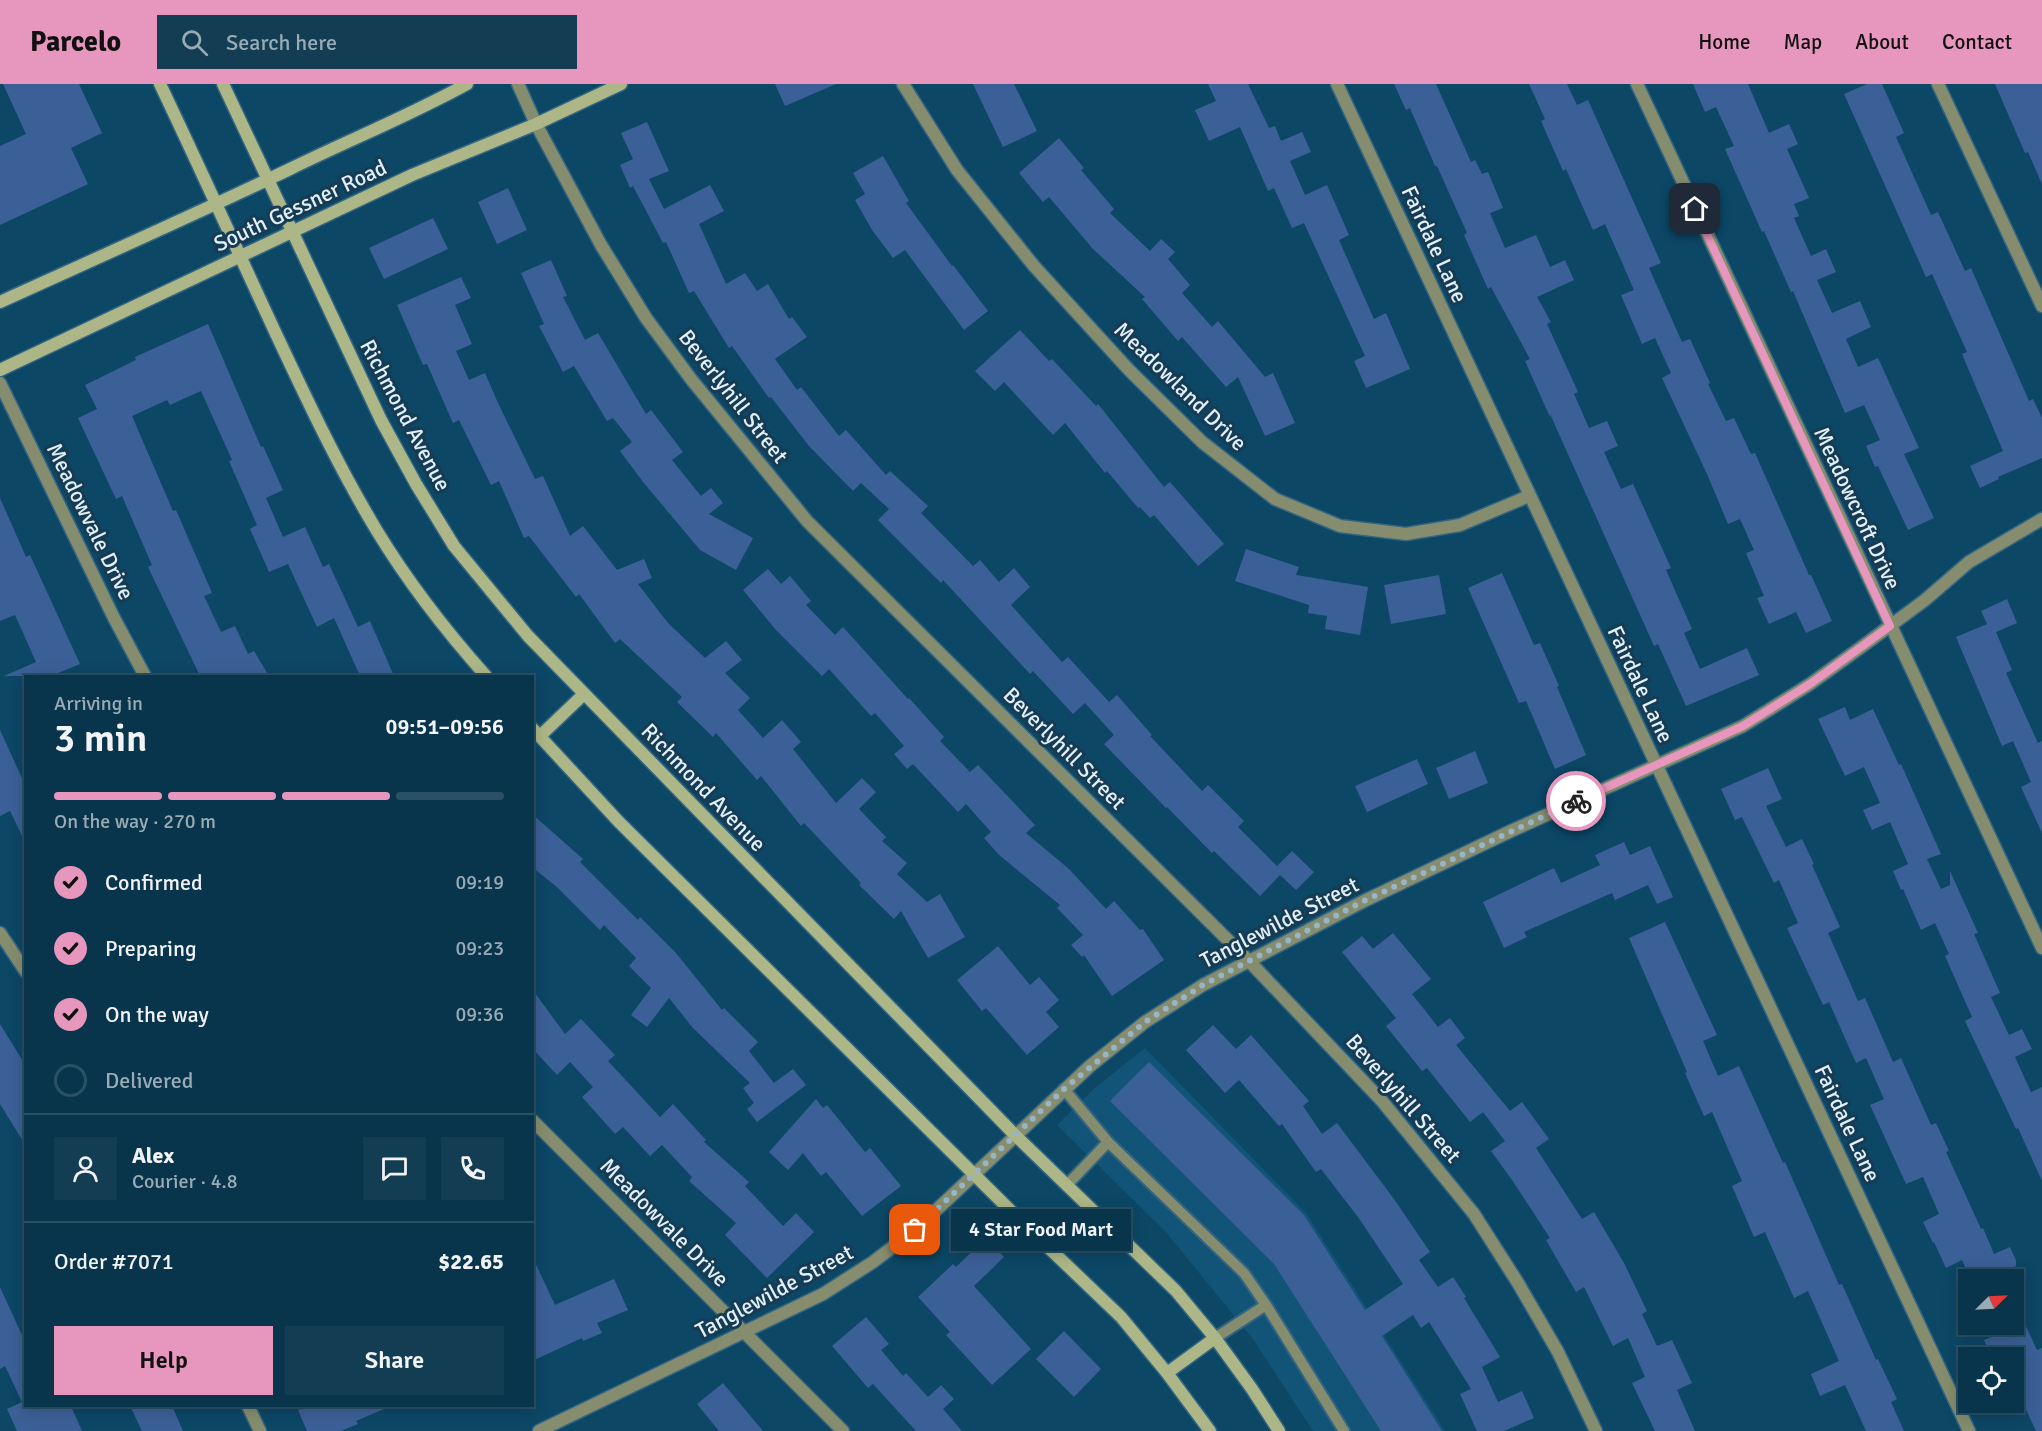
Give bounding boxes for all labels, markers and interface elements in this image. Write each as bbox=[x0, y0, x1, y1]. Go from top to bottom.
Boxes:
search box bbox=[157, 15, 577, 69]
text: Parcelo bbox=[30, 25, 121, 59]
icon: search bbox=[178, 26, 211, 59]
text: Search here bbox=[226, 29, 337, 56]
text: Home bbox=[1698, 29, 1751, 55]
text: Map bbox=[1784, 29, 1822, 55]
text: About bbox=[1855, 29, 1909, 55]
text: Contact bbox=[1942, 29, 2012, 55]
street label: South Gessner Road bbox=[209, 154, 391, 257]
street label: Fairdale Lane bbox=[1396, 181, 1473, 307]
pin bbox=[1669, 183, 1720, 234]
icon: home bbox=[1678, 192, 1711, 225]
street label: Meadowland Drive bbox=[1109, 316, 1253, 457]
street label: Beverlyhill Street bbox=[673, 324, 794, 469]
street label: Richmond Avenue bbox=[354, 335, 457, 496]
street label: Meadowcroft Drive bbox=[1808, 423, 1907, 594]
street label: Meadowvale Drive bbox=[41, 438, 140, 604]
street label: Fairdale Lane bbox=[1602, 621, 1679, 747]
street label: Beverlyhill Street bbox=[998, 681, 1132, 815]
text: Arriving in bbox=[54, 691, 143, 716]
text: 09:51–09:56 bbox=[386, 713, 504, 740]
text: 3 min bbox=[54, 714, 147, 762]
street label: Richmond Avenue bbox=[636, 718, 772, 857]
courier bbox=[1546, 771, 1606, 831]
icon: bike bbox=[1560, 785, 1593, 818]
text: On the way · 270 m bbox=[54, 809, 216, 834]
icon: check bbox=[54, 866, 87, 899]
text: Confirmed bbox=[105, 869, 203, 896]
text: 09:19 bbox=[455, 870, 504, 895]
street label: Tanglewilde Street bbox=[1195, 871, 1363, 974]
icon: check bbox=[54, 932, 87, 965]
text: Preparing bbox=[105, 935, 197, 962]
text: 09:23 bbox=[455, 936, 504, 961]
icon: check bbox=[54, 998, 87, 1031]
text: On the way bbox=[105, 1001, 209, 1028]
text: 09:36 bbox=[455, 1002, 504, 1027]
street label: Beverlyhill Street bbox=[1340, 1028, 1467, 1169]
street label: Fairdale Lane bbox=[1809, 1060, 1886, 1186]
text: Delivered bbox=[105, 1067, 193, 1094]
button: person bbox=[54, 1137, 117, 1200]
button: chat bbox=[363, 1137, 426, 1200]
button: phone bbox=[441, 1137, 504, 1200]
text: Alex bbox=[132, 1142, 174, 1169]
street label: Meadowvale Drive bbox=[595, 1152, 735, 1292]
text: Courier · 4.8 bbox=[132, 1169, 238, 1194]
pin bbox=[889, 1204, 940, 1255]
callout: 4 Star Food Mart bbox=[951, 1209, 1131, 1251]
icon: bag bbox=[898, 1213, 931, 1246]
text: 4 Star Food Mart bbox=[969, 1217, 1113, 1242]
street label: Tanglewilde Street bbox=[691, 1238, 858, 1344]
text: Order #7071 bbox=[54, 1248, 174, 1275]
text: $22.65 bbox=[438, 1248, 504, 1275]
north arrow bbox=[1958, 1269, 2024, 1335]
map controls bbox=[1958, 1269, 2024, 1413]
button: Help bbox=[54, 1326, 273, 1395]
button: Share bbox=[285, 1326, 504, 1395]
button: locate bbox=[1958, 1347, 2024, 1413]

